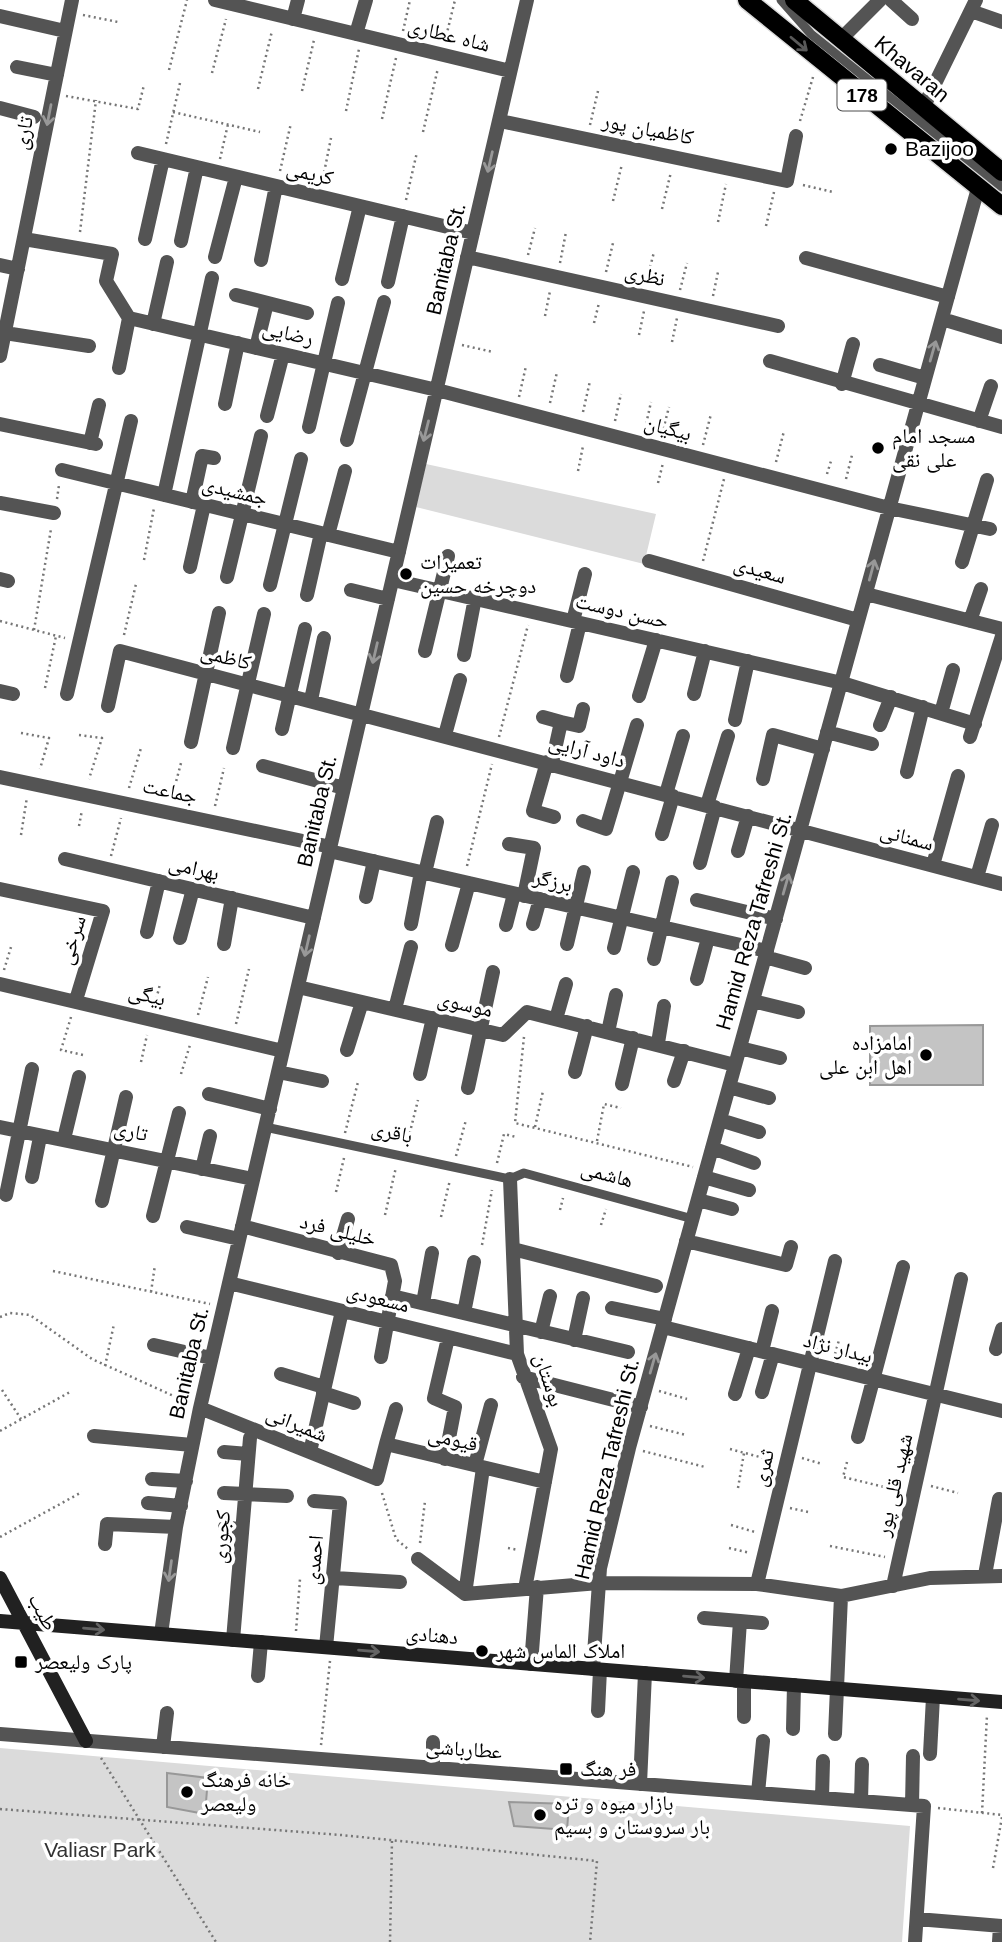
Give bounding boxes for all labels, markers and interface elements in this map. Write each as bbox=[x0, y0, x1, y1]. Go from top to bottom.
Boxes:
street label: شاه عطاری bbox=[405, 13, 493, 57]
street label: Khavaran bbox=[870, 31, 954, 106]
one-way arrow bbox=[790, 36, 808, 52]
road number: 178 bbox=[838, 80, 886, 110]
one-way arrow bbox=[41, 103, 55, 126]
street label: کاظمیان پور bbox=[599, 108, 696, 150]
street label: تاری bbox=[8, 114, 38, 152]
place label: Bazijoo bbox=[905, 137, 974, 160]
marker: Bazijoo bbox=[883, 141, 899, 157]
one-way arrow bbox=[483, 150, 496, 173]
street label: کریمی bbox=[284, 156, 336, 191]
street label: Banitaba St. bbox=[421, 201, 470, 317]
street label: نظری bbox=[623, 259, 667, 291]
street label: رضایی bbox=[260, 316, 316, 351]
one-way arrow bbox=[927, 340, 940, 362]
street label: بیگیان bbox=[642, 410, 694, 446]
one-way arrow bbox=[419, 419, 432, 442]
place label: مسجد امام علی نقی bbox=[892, 424, 975, 473]
marker: مسجد امام علی نقی bbox=[870, 440, 886, 456]
street label: جمشیدی bbox=[200, 471, 270, 511]
place label: تعمیرات دوچرخه حسین bbox=[420, 550, 536, 599]
street label: سعیدی bbox=[731, 551, 789, 589]
one-way arrow bbox=[866, 559, 879, 582]
marker: تعمیرات دوچرخه حسین bbox=[398, 566, 414, 582]
street label: حسن دوست bbox=[573, 589, 671, 634]
street label: کاظمی bbox=[198, 639, 254, 676]
one-way arrow bbox=[368, 641, 382, 664]
street label: داود آرایی bbox=[546, 729, 628, 774]
street label: Banitaba St. bbox=[292, 753, 341, 869]
street label: جماعت bbox=[141, 774, 199, 808]
street label: Hamid Reza Tafreshi St. bbox=[711, 809, 796, 1033]
street label: سمنانی bbox=[877, 818, 936, 857]
street label: بهرامی bbox=[166, 851, 222, 886]
street label: برزگر bbox=[530, 865, 575, 897]
one-way arrow bbox=[780, 873, 793, 895]
street label: سرخی bbox=[53, 913, 92, 968]
one-way arrow bbox=[300, 934, 314, 957]
street label: بیگی bbox=[126, 979, 168, 1012]
street label: موسوی bbox=[435, 986, 495, 1022]
place label: امامزاده اهل ابن علی bbox=[819, 1031, 912, 1080]
marker: امامزاده اهل ابن علی bbox=[918, 1047, 934, 1063]
street label: تاری bbox=[112, 1116, 150, 1146]
street label: باقری bbox=[369, 1116, 415, 1148]
street label: هاشمی bbox=[578, 1156, 636, 1193]
street label: خلیلی فرد bbox=[297, 1209, 378, 1252]
street label: مسعودی bbox=[344, 1279, 412, 1317]
street label: Banitaba St. bbox=[164, 1305, 213, 1421]
street label: بیدار نژاد bbox=[801, 1328, 875, 1368]
street label: بوستان bbox=[529, 1350, 569, 1410]
one-way arrow bbox=[647, 1352, 660, 1375]
street label: Hamid Reza Tafreshi St. bbox=[570, 1356, 643, 1582]
street label: شمیرانی bbox=[263, 1401, 331, 1448]
street label: قیومی bbox=[426, 1422, 480, 1457]
street label: شهید قلی پور bbox=[870, 1431, 918, 1540]
street label: ثمری bbox=[747, 1447, 779, 1489]
street label: کجوری bbox=[207, 1509, 235, 1565]
street label: احمدی bbox=[300, 1534, 328, 1586]
one-way arrow bbox=[163, 1560, 176, 1582]
street label: طیب bbox=[24, 1589, 63, 1635]
street label: دهنادی bbox=[405, 1621, 459, 1649]
one-way arrow bbox=[82, 1623, 104, 1636]
place label: املاک الماس شهر bbox=[495, 1639, 625, 1664]
marker: املاک الماس شهر bbox=[474, 1643, 490, 1659]
one-way arrow bbox=[357, 1645, 380, 1658]
place label: پارک ولیعصر bbox=[34, 1650, 132, 1674]
marker: پارک ولیعصر bbox=[13, 1654, 29, 1670]
one-way arrow bbox=[682, 1671, 704, 1684]
one-way arrow bbox=[957, 1694, 980, 1707]
street label: عطارباشی bbox=[425, 1734, 503, 1765]
place label: فر هنگ bbox=[580, 1757, 636, 1780]
marker: فر هنگ bbox=[558, 1761, 574, 1777]
place label: خانه فرهنگ ولیعصر bbox=[200, 1768, 291, 1815]
marker: خانه فرهنگ ولیعصر bbox=[179, 1784, 195, 1800]
place label: بازار میوه و تره بار سروستان و بسیم bbox=[554, 1791, 710, 1841]
marker: بازار میوه و تره بار سروستان و بسیم bbox=[532, 1807, 548, 1823]
park label: Valiasr Park bbox=[44, 1838, 156, 1861]

